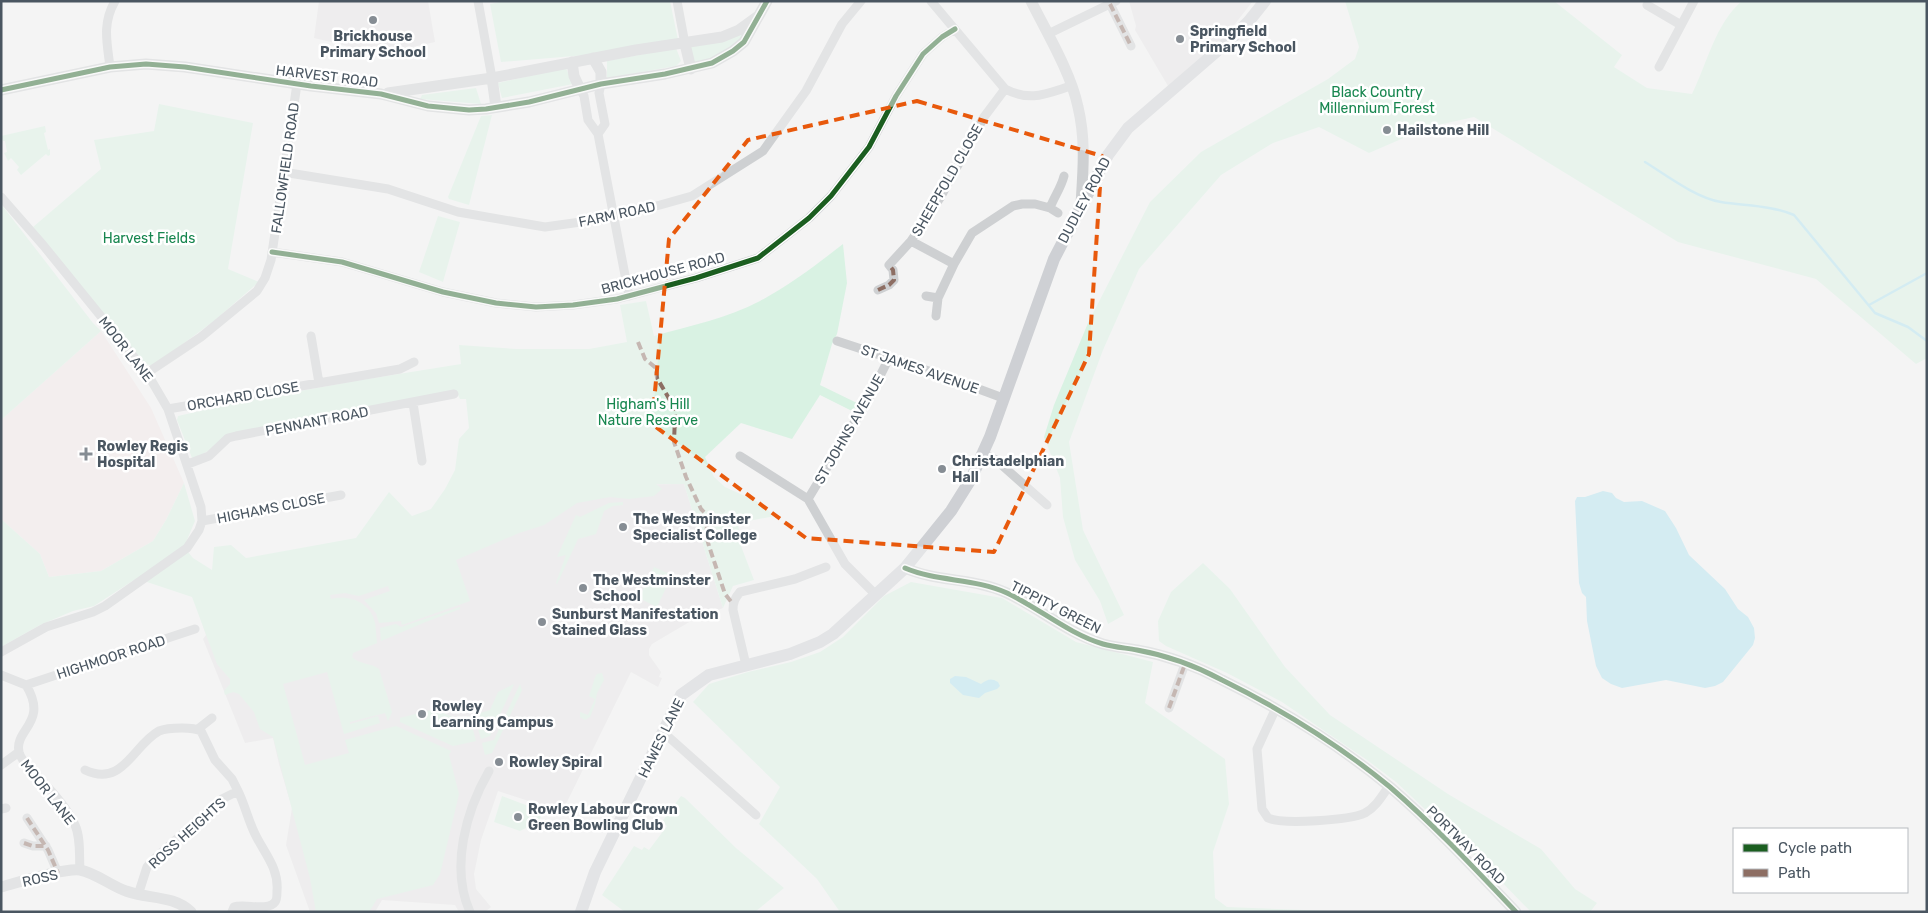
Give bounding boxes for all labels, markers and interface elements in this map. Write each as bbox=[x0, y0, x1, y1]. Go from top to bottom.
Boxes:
marker: Brickhouse Primary School bbox=[367, 14, 379, 26]
place label: Springfield Primary School bbox=[1190, 23, 1296, 56]
place label: Brickhouse Primary School bbox=[320, 28, 426, 61]
marker: Springfield Primary School bbox=[1174, 33, 1186, 45]
street label: HARVEST ROAD bbox=[275, 62, 379, 91]
park label: Black Country Millennium Forest bbox=[1319, 84, 1435, 117]
street label: FALLOWFIELD ROAD bbox=[268, 101, 303, 235]
street label: SHEEPFOLD CLOSE bbox=[908, 121, 987, 239]
place label: Hailstone Hill bbox=[1397, 122, 1489, 139]
marker: Hailstone Hill bbox=[1381, 124, 1393, 136]
street label: DUDLEY ROAD bbox=[1055, 154, 1114, 246]
street label: FARM ROAD bbox=[577, 198, 657, 231]
park label: Harvest Fields bbox=[103, 230, 195, 247]
street label: BRICKHOUSE ROAD bbox=[599, 249, 727, 298]
street label: MOOR LANE bbox=[95, 313, 156, 385]
street label: ST JAMES AVENUE bbox=[859, 341, 981, 398]
street label: ST JOHNS AVENUE bbox=[811, 371, 888, 487]
street label: ORCHARD CLOSE bbox=[186, 378, 300, 415]
park label: Higham's Hill Nature Reserve bbox=[598, 396, 698, 429]
street label: PENNANT ROAD bbox=[264, 403, 370, 440]
place label: Rowley Regis Hospital bbox=[97, 438, 188, 471]
marker: Rowley Regis Hospital bbox=[79, 447, 93, 461]
place label: Christadelphian Hall bbox=[952, 453, 1064, 486]
marker: Christadelphian Hall bbox=[936, 463, 948, 475]
street label: HIGHAMS CLOSE bbox=[216, 490, 327, 527]
place label: The Westminster Specialist College bbox=[633, 511, 757, 544]
marker: The Westminster Specialist College bbox=[617, 521, 629, 533]
place label: The Westminster School bbox=[593, 572, 711, 605]
street label: TIPPITY GREEN bbox=[1008, 577, 1104, 638]
marker: The Westminster School bbox=[577, 582, 589, 594]
place label: Sunburst Manifestation Stained Glass bbox=[552, 606, 718, 639]
marker: Sunburst Manifestation Stained Glass bbox=[536, 616, 548, 628]
street label: HIGHMOOR ROAD bbox=[55, 632, 168, 683]
street label: HAWES LANE bbox=[635, 696, 688, 781]
place label: Rowley Learning Campus bbox=[432, 698, 554, 731]
marker: Rowley Learning Campus bbox=[416, 708, 428, 720]
place label: Rowley Spiral bbox=[509, 754, 602, 771]
street label: MOOR LANE bbox=[17, 756, 78, 828]
marker: Rowley Spiral bbox=[493, 756, 505, 768]
street label: ROSS HEIGHTS bbox=[145, 794, 230, 873]
place label: Rowley Labour Crown Green Bowling Club bbox=[528, 801, 678, 834]
street label: PORTWAY ROAD bbox=[1423, 802, 1509, 888]
marker: Rowley Labour Crown Green Bowling Club bbox=[512, 811, 524, 823]
legend bbox=[1733, 828, 1908, 893]
text: Cycle path bbox=[1778, 839, 1852, 857]
text: Path bbox=[1778, 864, 1811, 882]
street label: ROSS bbox=[21, 866, 60, 891]

